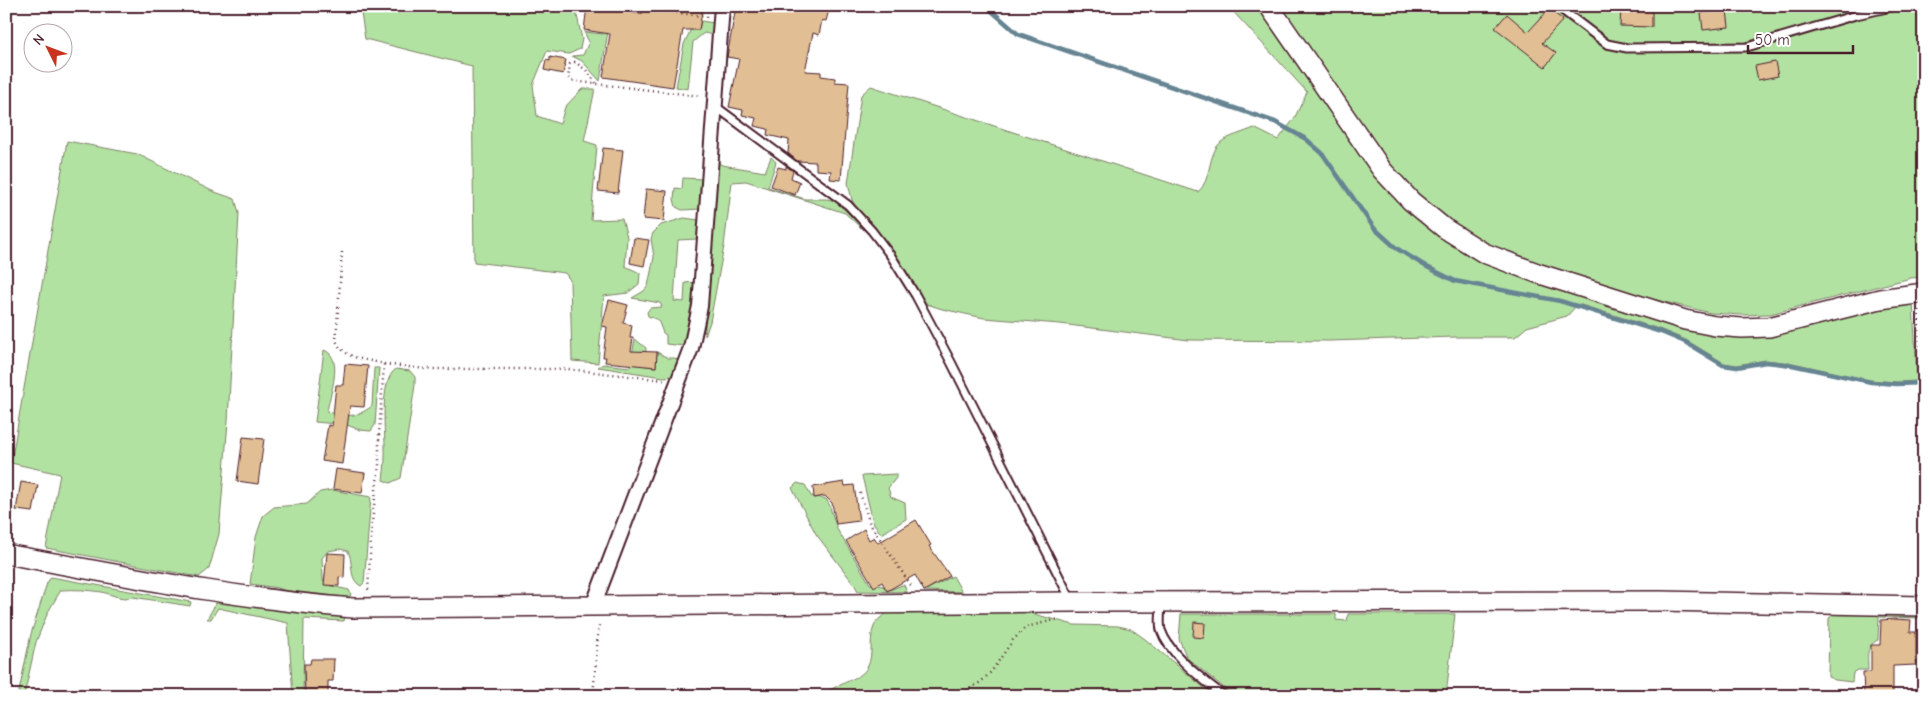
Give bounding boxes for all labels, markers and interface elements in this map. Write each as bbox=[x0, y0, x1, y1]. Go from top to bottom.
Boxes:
north arrow bbox=[22, 22, 72, 72]
scale bar bbox=[1748, 22, 1852, 54]
text: N bbox=[29, 31, 48, 49]
text: 50 m bbox=[1755, 31, 1790, 49]

